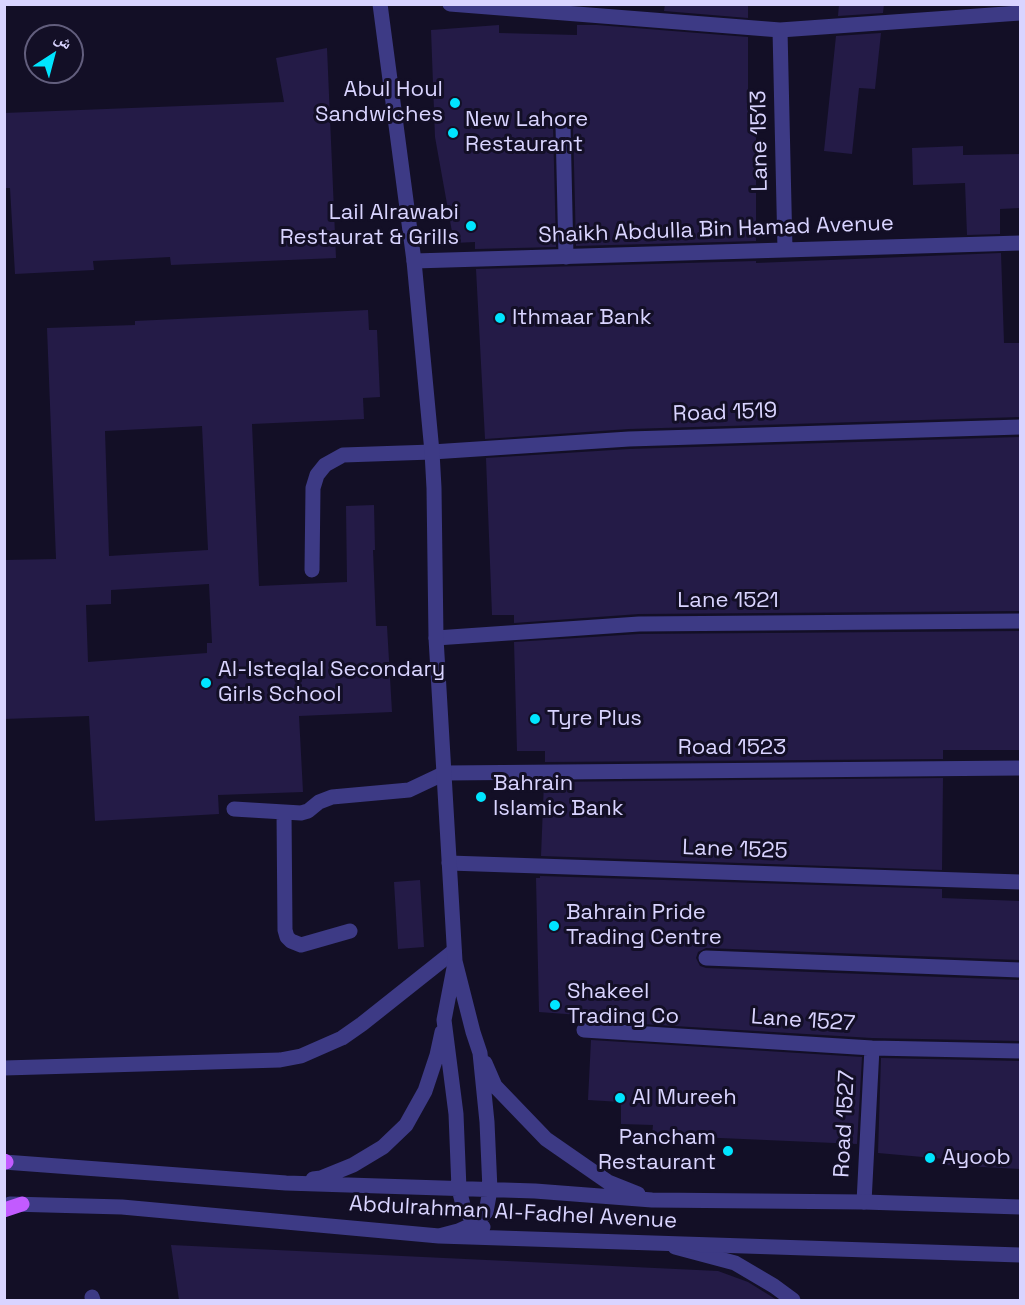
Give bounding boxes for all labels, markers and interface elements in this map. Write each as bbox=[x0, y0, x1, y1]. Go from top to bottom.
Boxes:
north arrow bbox=[24, 24, 84, 84]
text: ش bbox=[51, 27, 77, 54]
place label: Abul Houl Sandwiches bbox=[315, 77, 443, 128]
street label: Lane 1513 bbox=[746, 90, 774, 192]
marker: Abul Houl Sandwiches bbox=[448, 96, 462, 110]
place label: New Lahore Restaurant bbox=[465, 107, 588, 158]
marker: New Lahore Restaurant bbox=[446, 126, 460, 140]
place label: Lail Alrawabi Restaurat & Grills bbox=[280, 200, 459, 252]
street label: Shaikh Abdulla Bin Hamad Avenue bbox=[538, 211, 894, 249]
marker: Lail Alrawabi Restaurat & Grills bbox=[464, 219, 478, 233]
place label: Ithmaar Bank bbox=[512, 305, 652, 331]
marker: Ithmaar Bank bbox=[493, 311, 507, 325]
street label: Road 1519 bbox=[672, 398, 778, 428]
street label: Lane 1521 bbox=[677, 588, 779, 614]
place label: Al-Isteqlal Secondary Girls School bbox=[218, 657, 445, 708]
marker: Al-Isteqlal Secondary Girls School bbox=[199, 676, 213, 690]
place label: Tyre Plus bbox=[547, 706, 642, 732]
marker: Tyre Plus bbox=[528, 712, 542, 726]
street label: Road 1523 bbox=[678, 735, 786, 761]
place label: Bahrain Islamic Bank bbox=[493, 771, 624, 822]
marker: Bahrain Islamic Bank bbox=[474, 790, 488, 804]
street label: Lane 1525 bbox=[682, 835, 788, 865]
place label: Bahrain Pride Trading Centre bbox=[566, 900, 722, 951]
marker: Bahrain Pride Trading Centre bbox=[547, 919, 561, 933]
place label: Shakeel Trading Co bbox=[567, 979, 679, 1030]
marker: Shakeel Trading Co bbox=[548, 998, 562, 1012]
street label: Lane 1527 bbox=[750, 1004, 856, 1038]
street label: Road 1527 bbox=[829, 1070, 861, 1178]
place label: Al Mureeh bbox=[632, 1085, 737, 1111]
marker: Al Mureeh bbox=[613, 1091, 627, 1105]
place label: Pancham Restaurant bbox=[598, 1125, 716, 1176]
marker: Pancham Restaurant bbox=[721, 1144, 735, 1158]
place label: Ayoob bbox=[942, 1145, 1011, 1171]
marker: Ayoob bbox=[923, 1151, 937, 1165]
street label: Abdulrahman Al-Fadhel Avenue bbox=[348, 1191, 678, 1235]

